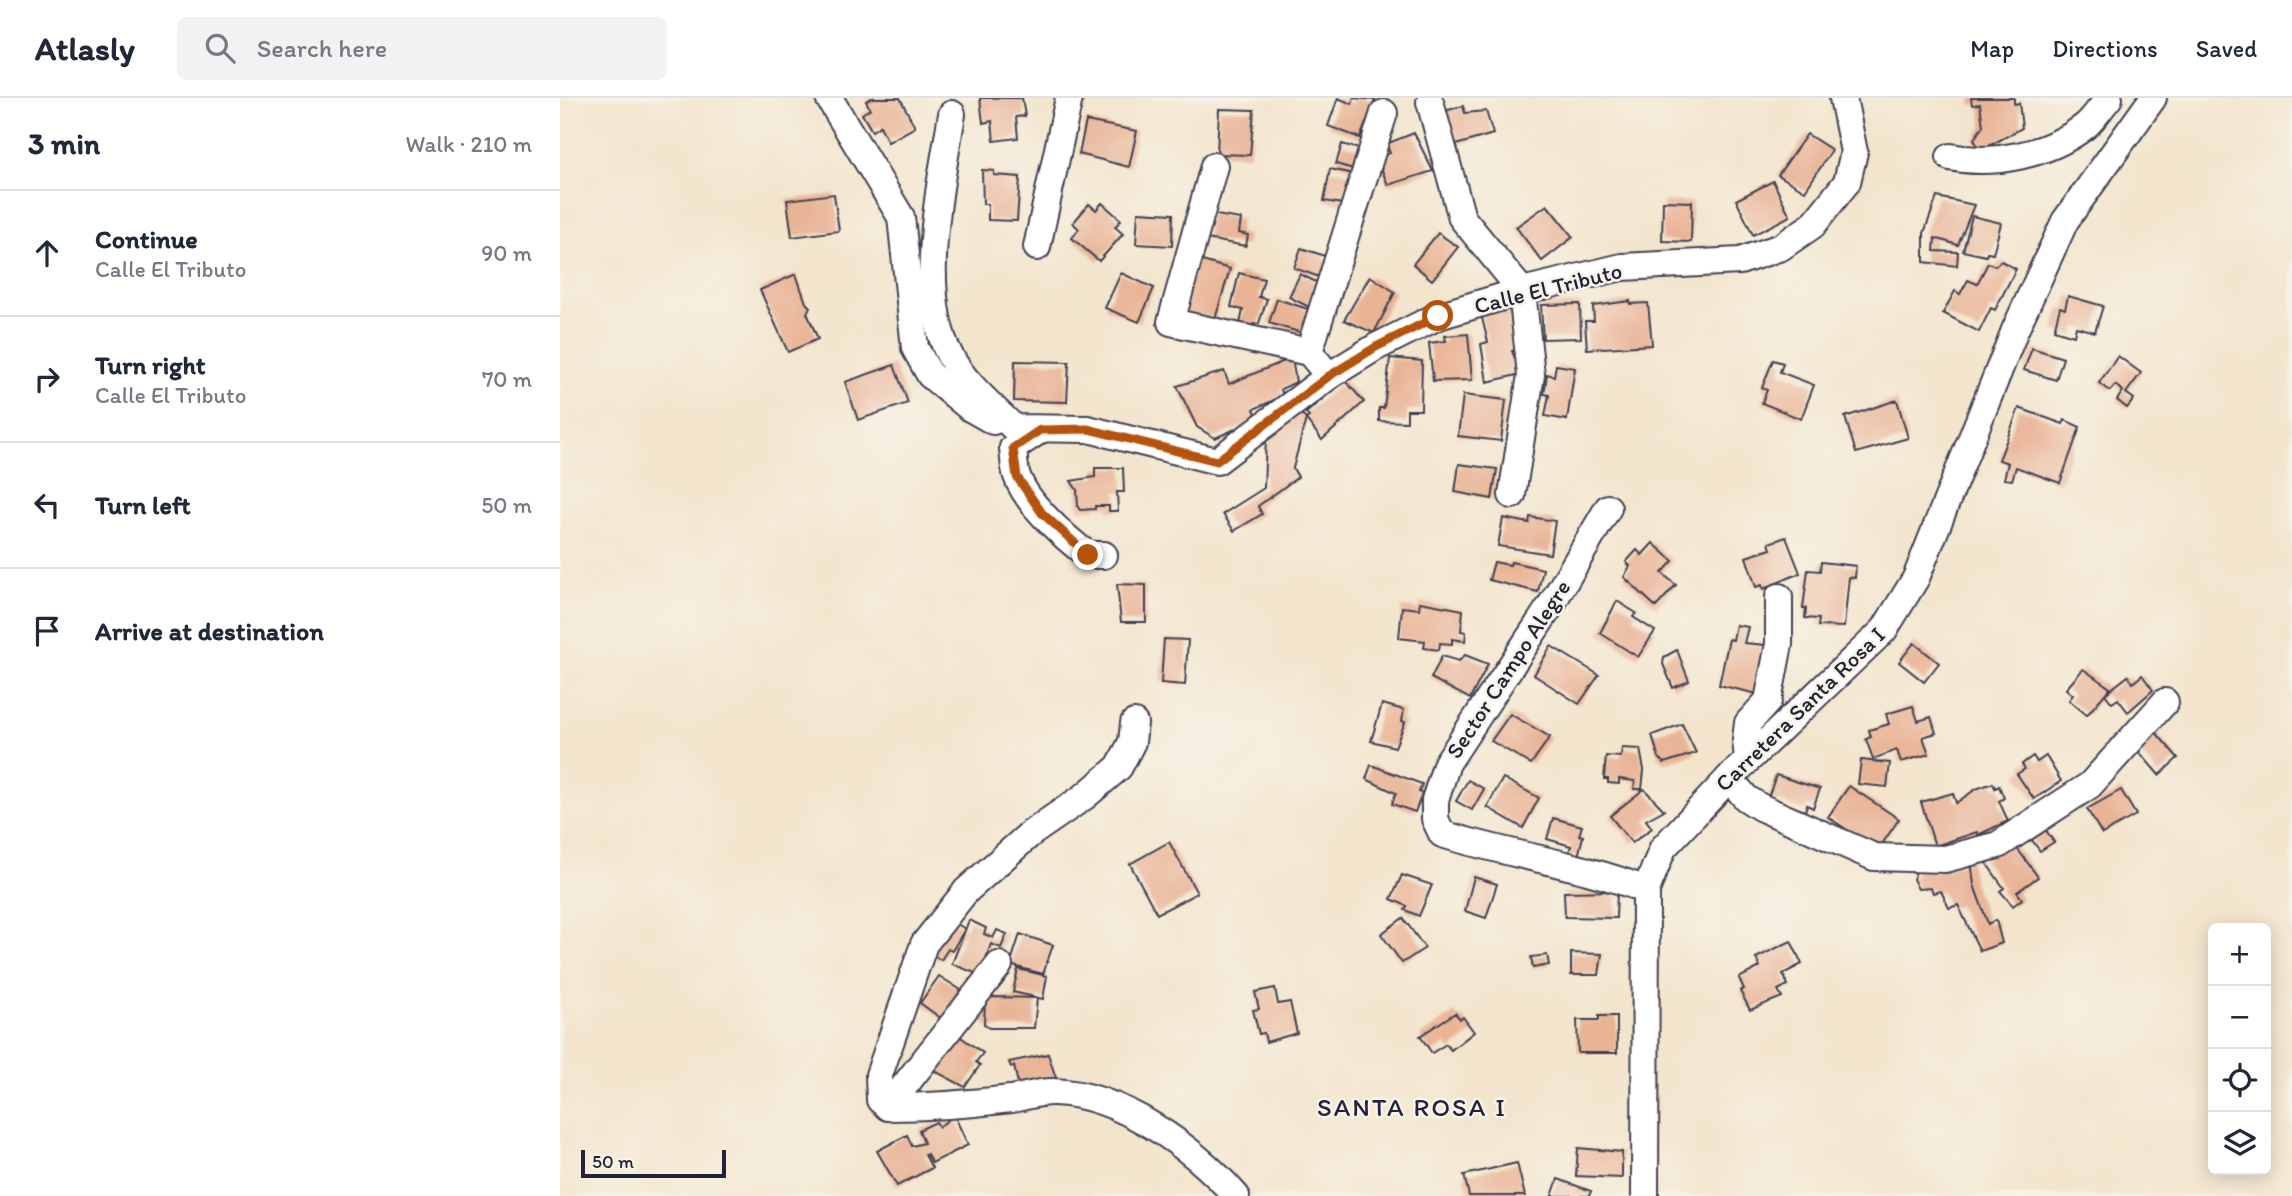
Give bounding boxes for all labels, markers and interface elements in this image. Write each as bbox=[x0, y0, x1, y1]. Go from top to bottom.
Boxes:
search box bbox=[177, 17, 667, 80]
text: Atlasly bbox=[35, 29, 135, 68]
icon: search bbox=[201, 29, 239, 67]
text: Search here bbox=[257, 32, 387, 64]
text: Map bbox=[1970, 34, 2014, 63]
text: Directions bbox=[2052, 34, 2158, 63]
text: Saved bbox=[2196, 34, 2257, 63]
text: 3 min bbox=[28, 125, 100, 162]
text: Walk · 210 m bbox=[406, 130, 532, 158]
text: Continue bbox=[95, 223, 198, 255]
icon: ahead bbox=[28, 234, 66, 272]
text: 90 m bbox=[481, 239, 532, 267]
text: Calle El Tributo bbox=[95, 255, 246, 283]
street label: Calle El Tributo bbox=[1471, 256, 1625, 320]
route start bbox=[1422, 300, 1453, 331]
text: Turn right bbox=[95, 349, 206, 381]
icon: right bbox=[28, 360, 66, 398]
text: 70 m bbox=[482, 365, 532, 393]
text: Calle El Tributo bbox=[95, 381, 246, 409]
icon: left bbox=[28, 486, 66, 524]
text: Turn left bbox=[95, 489, 191, 521]
text: 50 m bbox=[481, 491, 532, 519]
route end bbox=[1072, 539, 1103, 570]
street label: Sector Campo Alegre bbox=[1440, 574, 1576, 764]
icon: arrive bbox=[28, 612, 66, 650]
text: Arrive at destination bbox=[95, 615, 324, 647]
street label: Carretera Santa Rosa I bbox=[1709, 621, 1891, 797]
map controls bbox=[2208, 923, 2271, 1175]
button: + bbox=[2208, 923, 2271, 986]
button: − bbox=[2208, 986, 2271, 1049]
button: locate bbox=[2208, 1049, 2271, 1112]
district label: SANTA ROSA I bbox=[1317, 1091, 1507, 1123]
button: layers bbox=[2208, 1112, 2271, 1175]
scale bar bbox=[581, 1147, 726, 1179]
text: 50 m bbox=[592, 1150, 634, 1173]

